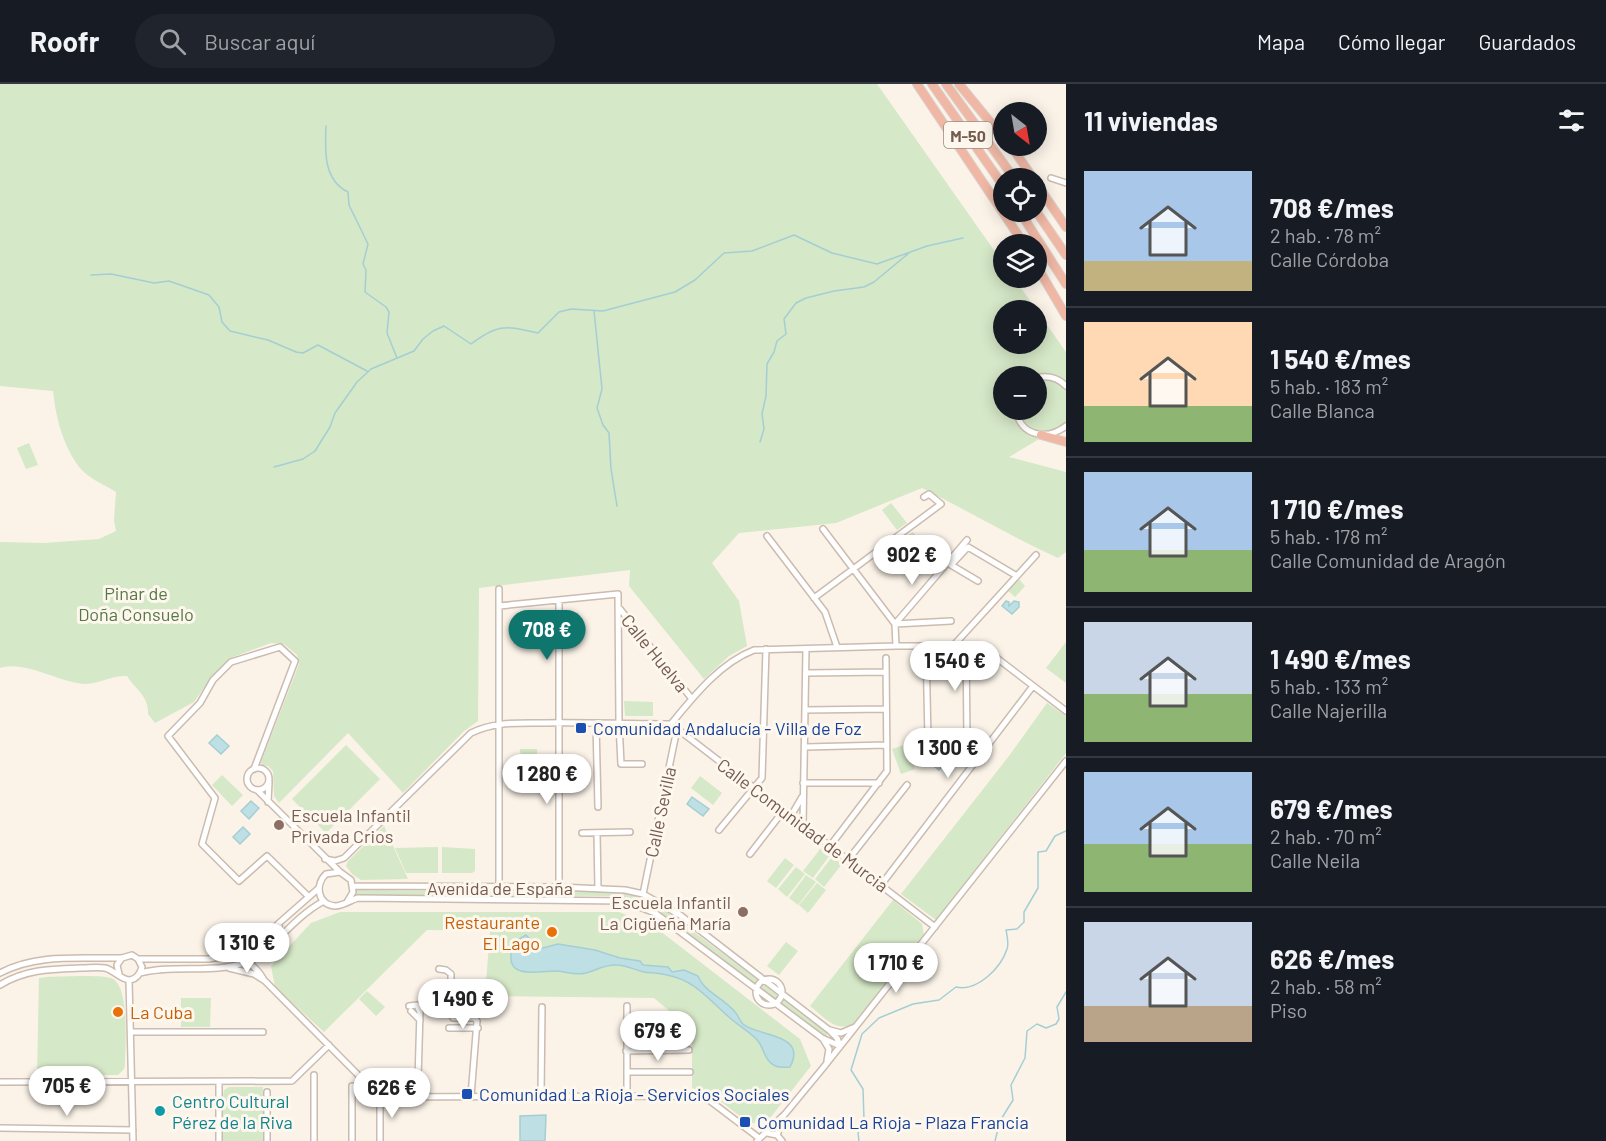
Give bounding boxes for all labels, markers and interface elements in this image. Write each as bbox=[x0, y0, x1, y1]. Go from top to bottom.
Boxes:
search box bbox=[135, 14, 555, 68]
text: Roofr bbox=[30, 24, 99, 58]
icon: search bbox=[156, 25, 189, 58]
text: Buscar aquí bbox=[204, 28, 315, 54]
text: Mapa bbox=[1257, 29, 1305, 54]
text: Cómo llegar bbox=[1338, 29, 1445, 54]
text: Guardados bbox=[1478, 29, 1576, 54]
north arrow bbox=[993, 102, 1047, 156]
map controls bbox=[993, 102, 1047, 420]
icon: filters bbox=[1555, 104, 1588, 137]
text: 11 viviendas bbox=[1084, 105, 1218, 136]
road number: M-50 bbox=[944, 122, 992, 148]
button: locate bbox=[993, 168, 1047, 222]
text: 708 €/mes bbox=[1270, 192, 1394, 223]
icon: home bbox=[1132, 195, 1204, 267]
text: 2 hab. · 78 m² bbox=[1270, 223, 1381, 247]
button: layers bbox=[993, 234, 1047, 288]
text: Calle Córdoba bbox=[1270, 247, 1389, 271]
button: + bbox=[993, 300, 1047, 354]
text: 1 540 €/mes bbox=[1270, 343, 1411, 374]
icon: home bbox=[1132, 346, 1204, 418]
button: − bbox=[993, 366, 1047, 420]
text: 5 hab. · 183 m² bbox=[1270, 374, 1388, 398]
text: Calle Blanca bbox=[1270, 398, 1375, 422]
text: 1 710 €/mes bbox=[1270, 493, 1403, 524]
icon: home bbox=[1132, 496, 1204, 568]
text: 5 hab. · 178 m² bbox=[1270, 524, 1387, 548]
pin: 902 € bbox=[870, 535, 954, 586]
text: 902 € bbox=[887, 542, 937, 566]
text: Calle Comunidad de Aragón bbox=[1270, 548, 1506, 572]
park label: Pinar de Doña Consuelo bbox=[78, 582, 194, 625]
street label: Calle Huelva bbox=[617, 609, 693, 697]
pin: 708 € bbox=[505, 610, 589, 661]
text: 708 € bbox=[523, 617, 571, 641]
pin: 1 540 € bbox=[900, 641, 1010, 692]
text: 1 490 €/mes bbox=[1270, 643, 1411, 674]
icon: home bbox=[1132, 646, 1204, 718]
text: 1 540 € bbox=[924, 648, 986, 672]
text: 5 hab. · 133 m² bbox=[1270, 674, 1388, 698]
text: Calle Najerilla bbox=[1270, 698, 1387, 722]
place label: Comunidad Andalucía - Villa de Foz bbox=[593, 717, 862, 739]
marker: Comunidad Andalucía - Villa de Foz bbox=[574, 721, 588, 735]
pin: 1 300 € bbox=[893, 728, 1003, 779]
text: 1 300 € bbox=[917, 735, 979, 759]
street label: Calle Comunidad de Murcia bbox=[713, 753, 893, 897]
pin: 1 280 € bbox=[492, 754, 602, 805]
text: 1 280 € bbox=[516, 761, 578, 785]
street label: Calle Sevilla bbox=[640, 765, 680, 859]
text: 679 €/mes bbox=[1270, 793, 1393, 824]
icon: home bbox=[1132, 796, 1204, 868]
place label: Escuela Infantil Privada Crios bbox=[291, 804, 411, 847]
marker: Escuela Infantil Privada Crios bbox=[272, 818, 286, 832]
text: 2 hab. · 70 m² bbox=[1270, 824, 1382, 848]
text: Calle Neila bbox=[1270, 848, 1360, 872]
street label: Avenida de España bbox=[427, 877, 573, 899]
place label: Escuela Infantil La Cigüeña María bbox=[599, 891, 731, 934]
marker: Escuela Infantil La Cigüeña María bbox=[736, 905, 750, 919]
place label: Restaurante El Lago bbox=[444, 911, 540, 954]
pin: 1 310 € bbox=[192, 923, 302, 974]
marker: Restaurante El Lago bbox=[545, 925, 559, 939]
text: 1 310 € bbox=[219, 930, 275, 954]
pin: 1 710 € bbox=[841, 943, 951, 994]
text: 626 €/mes bbox=[1270, 943, 1394, 974]
icon: home bbox=[1132, 946, 1204, 1018]
text: 1 710 € bbox=[868, 950, 924, 974]
text: 2 hab. · 58 m² bbox=[1270, 974, 1382, 998]
pin: 1 490 € bbox=[408, 979, 518, 1030]
text: 1 490 € bbox=[432, 986, 494, 1010]
text: Piso bbox=[1270, 998, 1307, 1022]
place label: La Cuba bbox=[130, 1001, 193, 1023]
marker: La Cuba bbox=[111, 1005, 125, 1019]
pin: 679 € bbox=[616, 1011, 700, 1062]
text: 679 € bbox=[634, 1018, 682, 1042]
pin: 705 € bbox=[25, 1066, 109, 1117]
pin: 626 € bbox=[350, 1068, 434, 1119]
text: 705 € bbox=[43, 1073, 91, 1097]
text: 626 € bbox=[367, 1075, 417, 1099]
place label: Comunidad La Rioja - Servicios Sociales bbox=[479, 1083, 789, 1105]
marker: Comunidad La Rioja - Servicios Sociales bbox=[460, 1087, 474, 1101]
place label: Centro Cultural Pérez de la Riva bbox=[172, 1090, 293, 1133]
marker: Centro Cultural Pérez de la Riva bbox=[153, 1104, 167, 1118]
place label: Comunidad La Rioja - Plaza Francia bbox=[757, 1111, 1029, 1133]
marker: Comunidad La Rioja - Plaza Francia bbox=[738, 1115, 752, 1129]

